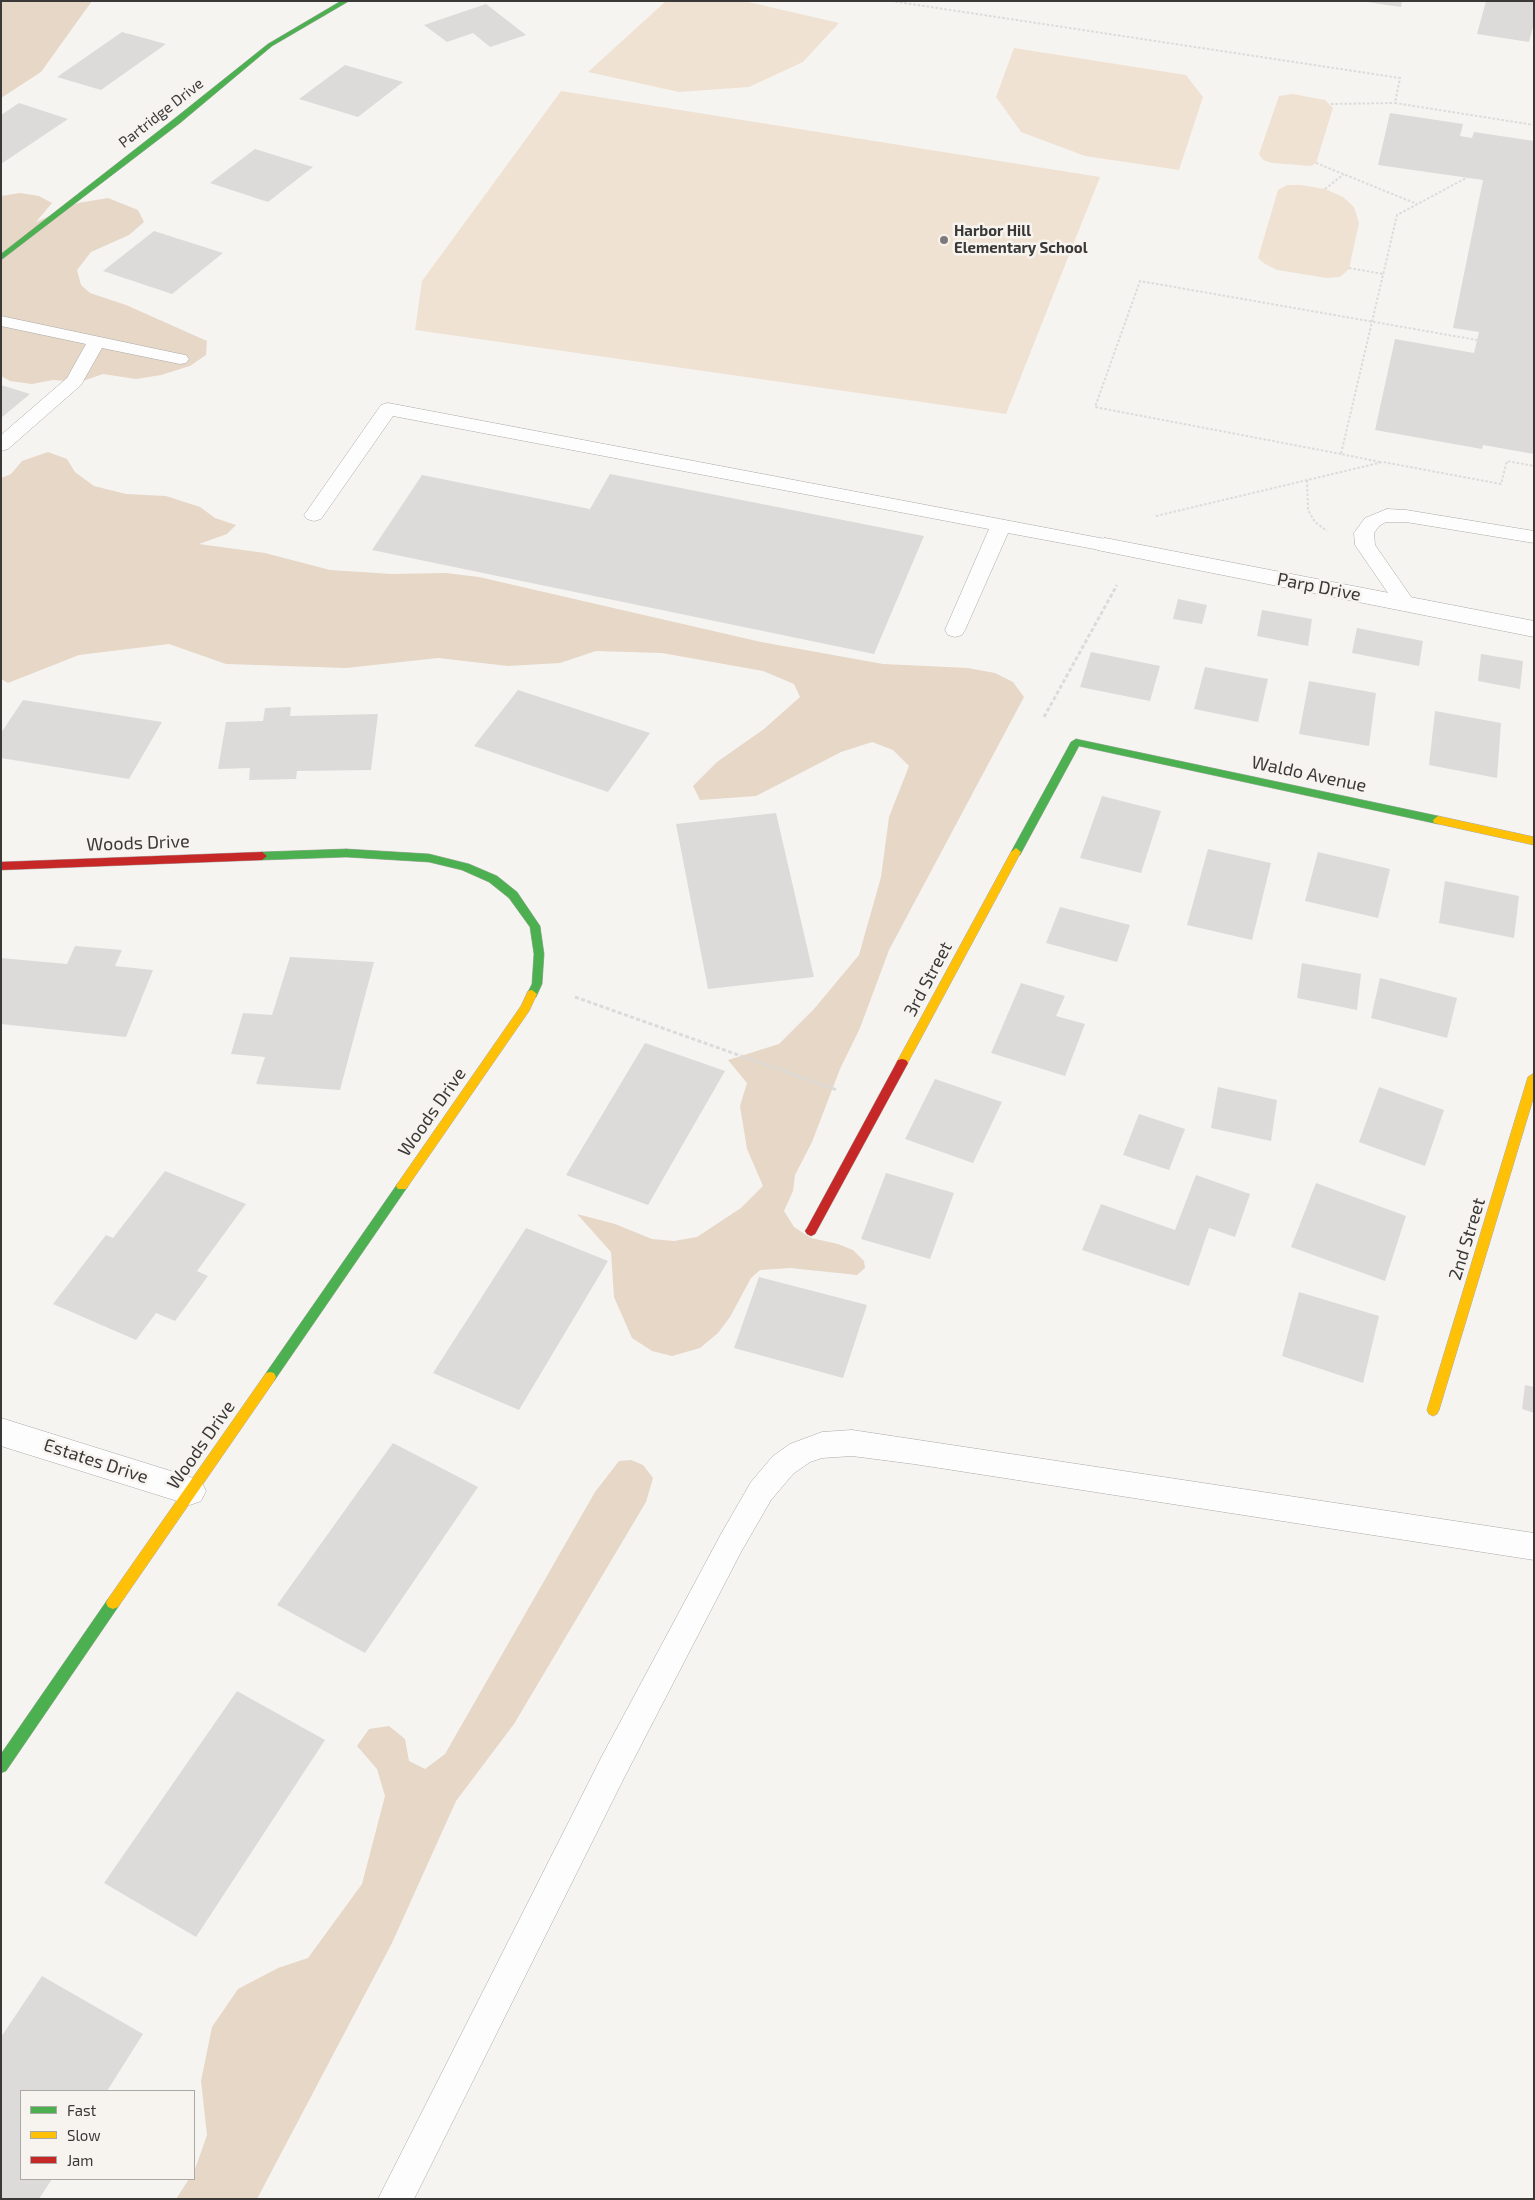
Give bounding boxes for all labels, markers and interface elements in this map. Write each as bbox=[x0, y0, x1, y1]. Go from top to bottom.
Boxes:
street label: Partridge Drive bbox=[115, 74, 207, 152]
place label: Harbor Hill Elementary School bbox=[954, 222, 1088, 257]
marker: Harbor Hill Elementary School bbox=[938, 234, 950, 246]
street label: Parp Drive bbox=[1275, 568, 1363, 606]
street label: Waldo Avenue bbox=[1250, 751, 1368, 797]
street label: Woods Drive bbox=[86, 830, 190, 856]
street label: 3rd Street bbox=[899, 938, 957, 1020]
street label: Woods Drive bbox=[394, 1063, 470, 1161]
street label: 2nd Street bbox=[1444, 1195, 1490, 1283]
street label: Woods Drive bbox=[163, 1396, 239, 1494]
street label: Estates Drive bbox=[41, 1434, 151, 1488]
legend bbox=[20, 2090, 195, 2180]
text: Fast bbox=[67, 2101, 96, 2119]
text: Slow bbox=[67, 2126, 101, 2144]
text: Jam bbox=[67, 2151, 93, 2169]

